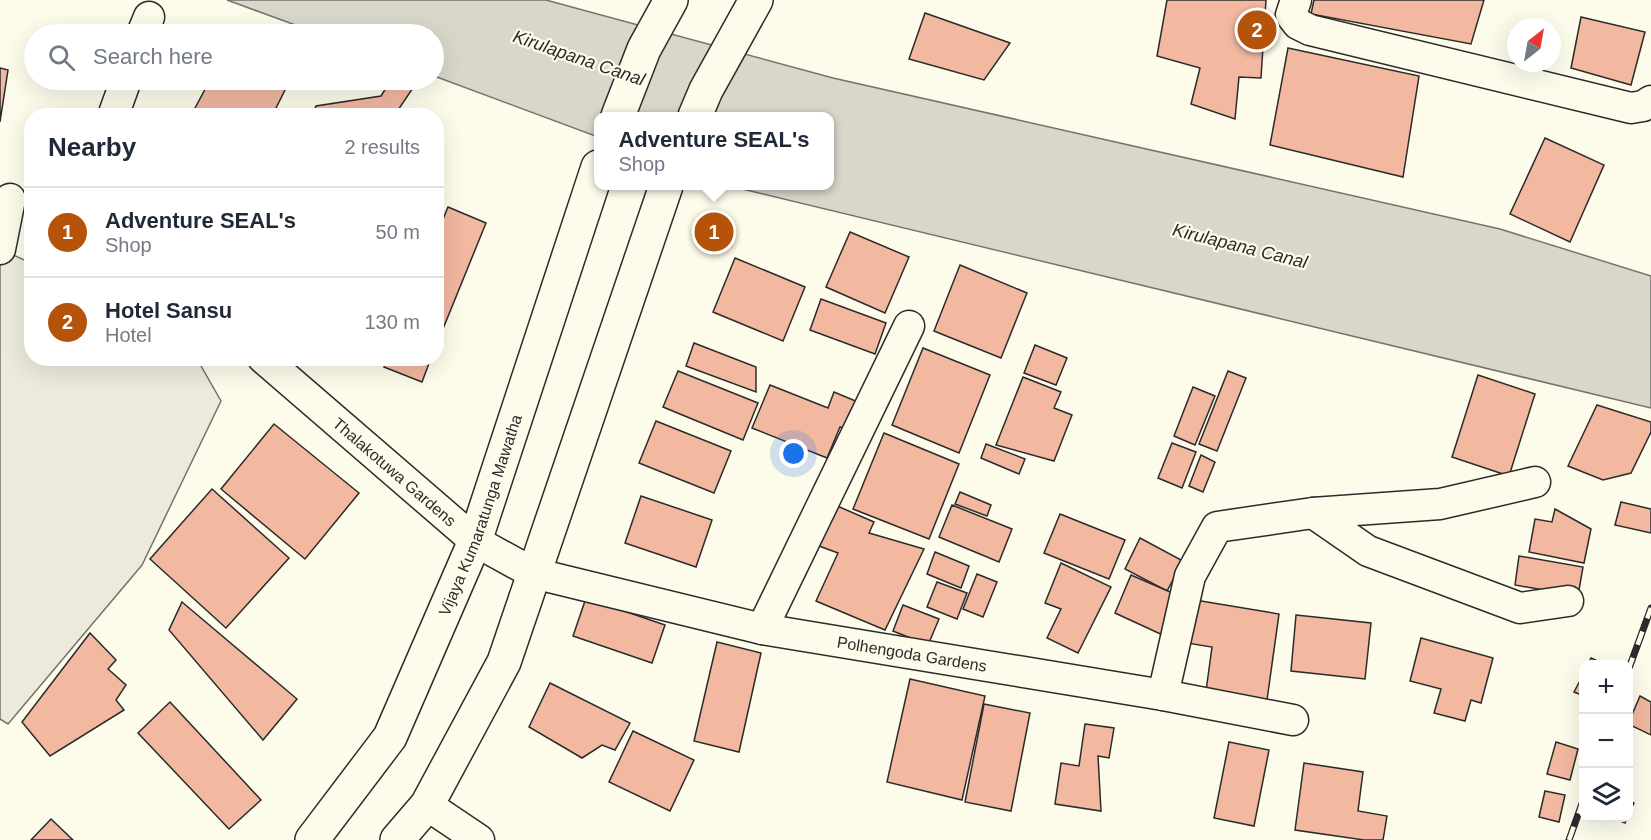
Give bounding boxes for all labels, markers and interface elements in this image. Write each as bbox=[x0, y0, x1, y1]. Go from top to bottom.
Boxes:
pin: 2 bbox=[1238, 8, 1276, 52]
north arrow bbox=[1507, 18, 1561, 72]
search box bbox=[24, 24, 444, 90]
water label: Kirulapana Canal bbox=[510, 26, 648, 90]
icon: search bbox=[45, 41, 78, 74]
text: Search here bbox=[93, 44, 213, 69]
popup bbox=[594, 112, 834, 190]
text: Adventure SEAL's bbox=[618, 127, 810, 152]
text: Nearby bbox=[48, 132, 136, 162]
text: 2 results bbox=[344, 136, 420, 158]
text: Shop bbox=[618, 153, 665, 175]
text: Adventure SEAL's bbox=[105, 208, 296, 233]
pin: 1 bbox=[694, 210, 734, 254]
water label: Kirulapana Canal bbox=[1171, 220, 1310, 273]
text: 1 bbox=[62, 221, 73, 243]
text: 50 m bbox=[376, 221, 420, 243]
text: Shop bbox=[105, 234, 152, 256]
text: Hotel Sansu bbox=[105, 298, 232, 323]
text: 2 bbox=[62, 311, 73, 333]
text: 130 m bbox=[364, 311, 420, 333]
text: Hotel bbox=[105, 324, 152, 346]
street label: Vijaya Kumaratunga Mawatha bbox=[435, 412, 525, 618]
street label: Thalakotuwa Gardens bbox=[330, 414, 460, 529]
your location bbox=[779, 439, 808, 468]
street label: Polhengoda Gardens bbox=[836, 633, 988, 674]
map controls bbox=[1579, 660, 1633, 822]
button: + bbox=[1579, 660, 1633, 714]
button: − bbox=[1579, 714, 1633, 768]
button: layers bbox=[1579, 768, 1633, 822]

